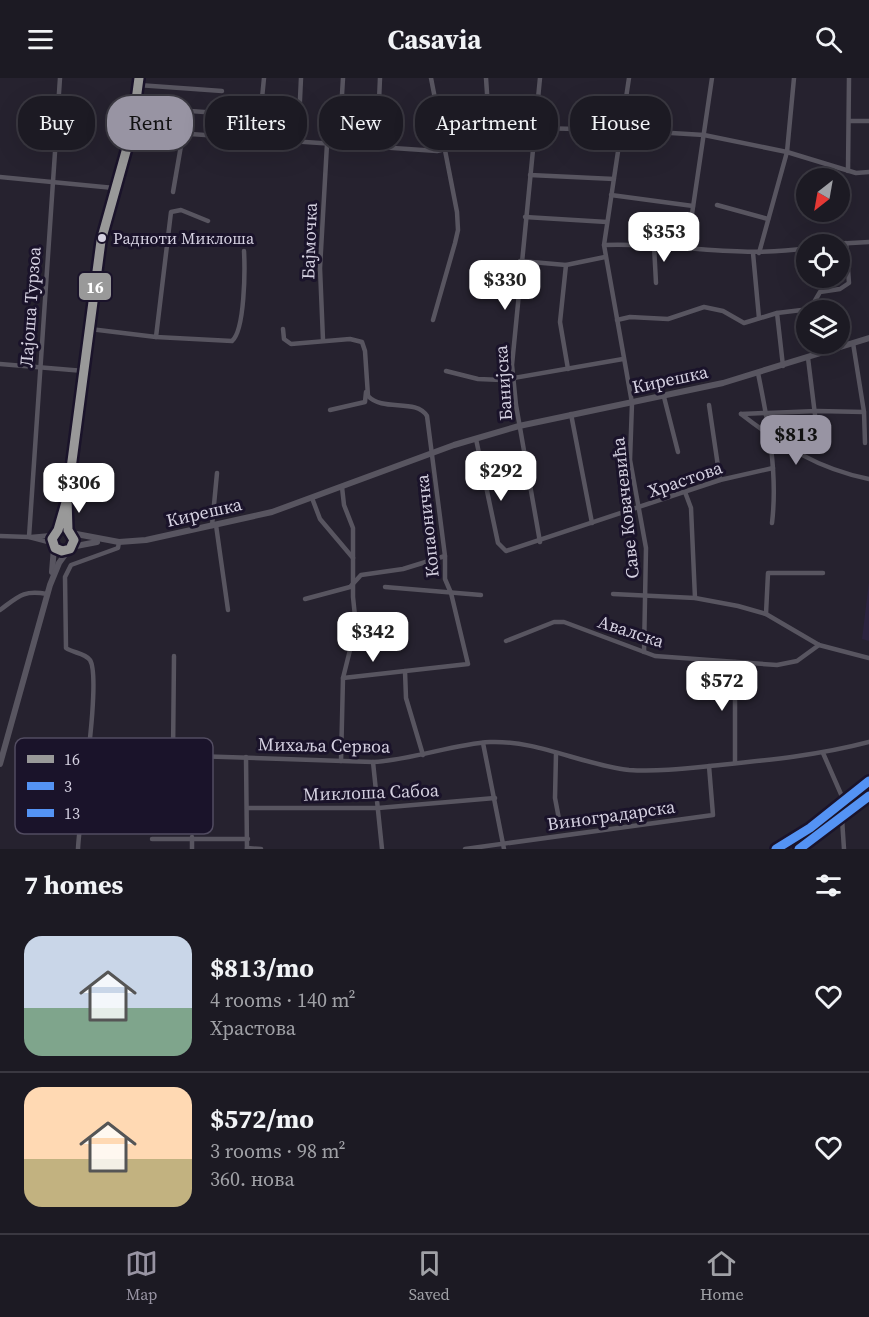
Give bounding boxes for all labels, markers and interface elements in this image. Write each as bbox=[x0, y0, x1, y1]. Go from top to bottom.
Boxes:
text: Casavia bbox=[387, 21, 482, 58]
icon: menu bbox=[24, 23, 57, 56]
icon: search bbox=[812, 23, 845, 56]
chip: Buy bbox=[18, 96, 95, 150]
chip: Rent bbox=[107, 96, 193, 150]
chip: Filters bbox=[205, 96, 307, 150]
chip: New bbox=[319, 96, 403, 150]
chip: Apartment bbox=[415, 96, 558, 150]
chip: House bbox=[570, 96, 671, 150]
north arrow bbox=[796, 168, 850, 222]
map controls bbox=[796, 168, 850, 354]
street label: Бајмочка bbox=[295, 201, 323, 280]
pin: $353 bbox=[628, 212, 700, 263]
text: $353 bbox=[642, 217, 686, 245]
place label: Радноти Миклоша bbox=[113, 227, 255, 249]
marker: Радноти Миклоша bbox=[96, 232, 108, 244]
button: locate bbox=[796, 234, 850, 288]
street label: Лајоша Турзоа bbox=[13, 245, 47, 368]
pin: $330 bbox=[469, 260, 541, 311]
text: $330 bbox=[483, 265, 527, 293]
line badge: 16 bbox=[78, 272, 112, 301]
text: 16 bbox=[86, 276, 104, 298]
button: layers bbox=[796, 300, 850, 354]
street label: Банијска bbox=[488, 344, 518, 422]
street label: Кирешка bbox=[630, 359, 711, 399]
pin: $813 bbox=[760, 415, 832, 466]
text: $813 bbox=[774, 420, 818, 448]
street label: Саве Ковачевића bbox=[605, 435, 645, 580]
pin: $292 bbox=[465, 451, 537, 502]
street label: Храстова bbox=[644, 454, 726, 503]
text: $292 bbox=[479, 456, 523, 484]
pin: $306 bbox=[43, 463, 115, 514]
text: $306 bbox=[57, 468, 101, 496]
street label: Копаоничка bbox=[409, 473, 445, 579]
street label: Кирешка bbox=[164, 491, 245, 533]
street label: Авалска bbox=[595, 609, 668, 654]
pin: $342 bbox=[337, 612, 409, 663]
text: $342 bbox=[351, 617, 395, 645]
pin: $572 bbox=[686, 661, 758, 712]
text: $572 bbox=[700, 666, 744, 694]
street label: Михаља Сервоа bbox=[258, 731, 391, 759]
legend bbox=[15, 738, 213, 834]
text: 16 bbox=[64, 748, 80, 770]
text: 3 bbox=[64, 775, 72, 797]
street label: Миклоша Сабоа bbox=[303, 777, 440, 807]
street label: Виноградарска bbox=[545, 794, 677, 836]
text: 13 bbox=[64, 802, 80, 824]
text: 7 homes bbox=[24, 867, 123, 903]
icon: filters bbox=[812, 869, 845, 902]
text: $813/mo bbox=[210, 950, 314, 986]
icon: home bbox=[72, 960, 144, 1032]
icon: heart bbox=[812, 980, 845, 1013]
text: 4 rooms · 140 m² bbox=[210, 986, 356, 1014]
text: Храстова bbox=[210, 1014, 296, 1042]
text: $572/mo bbox=[210, 1101, 314, 1137]
icon: home bbox=[72, 1111, 144, 1183]
icon: heart bbox=[812, 1131, 845, 1164]
text: 3 rooms · 98 m² bbox=[210, 1137, 346, 1165]
text: 360. нова bbox=[210, 1165, 295, 1193]
tab: Map bbox=[125, 1247, 158, 1305]
tab: Saved bbox=[409, 1247, 450, 1305]
tab: Home bbox=[700, 1247, 744, 1305]

